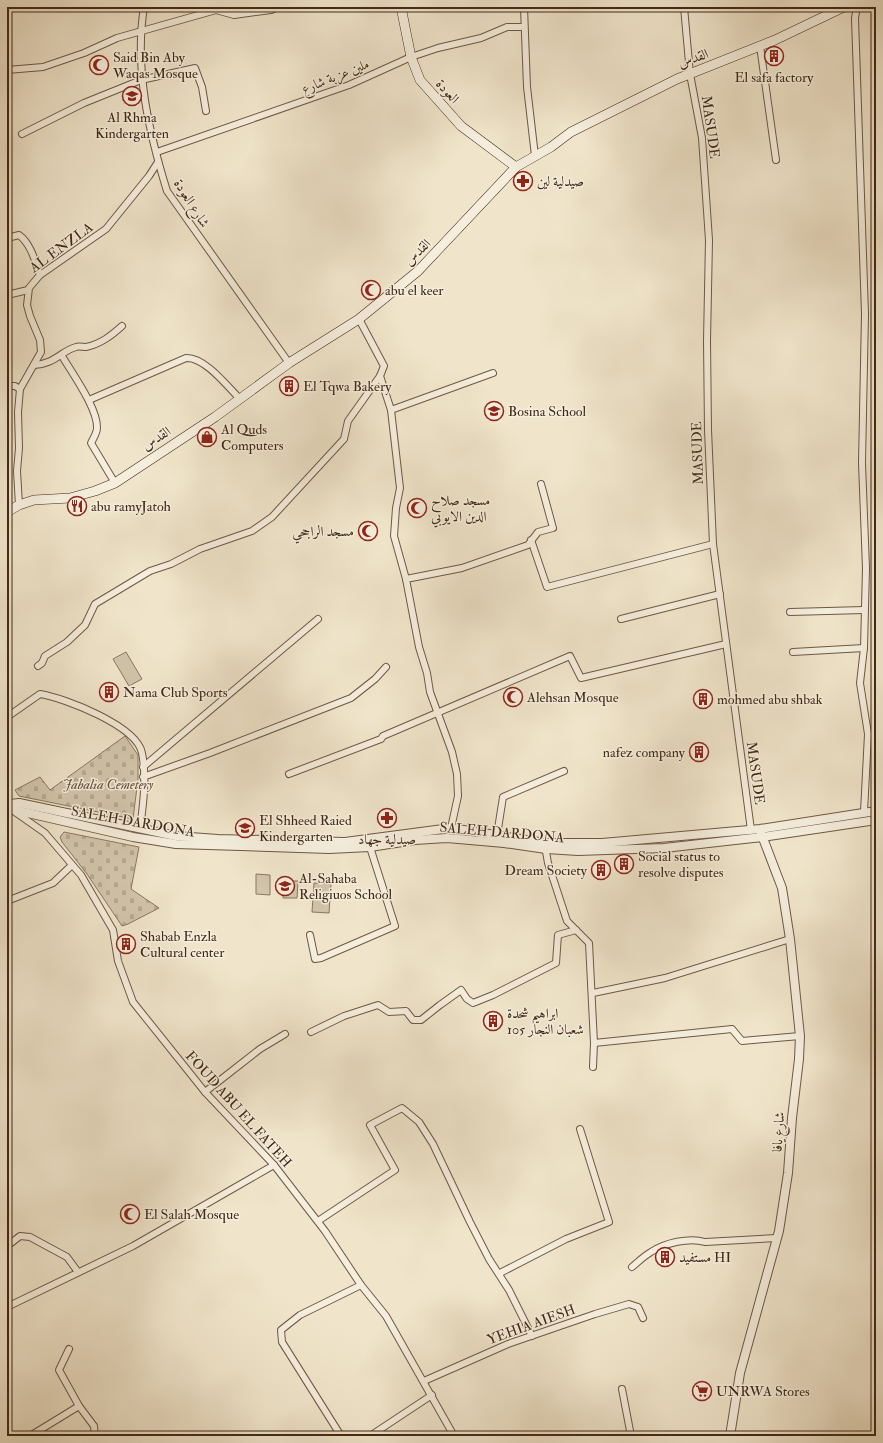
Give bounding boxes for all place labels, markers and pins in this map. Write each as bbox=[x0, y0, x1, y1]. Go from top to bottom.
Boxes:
building icon: El safa factory bbox=[763, 45, 785, 67]
place label: Said Bin Aby Waqas Mosque bbox=[112, 49, 198, 82]
mosque icon: Said Bin Aby Waqas Mosque bbox=[88, 54, 110, 76]
place label: El safa factory bbox=[735, 69, 814, 87]
school or university icon: Al Rhma Kindergarten bbox=[121, 85, 143, 107]
place label: Al Rhma Kindergarten bbox=[95, 109, 169, 142]
pharmacy icon: صيدلية لين bbox=[512, 170, 534, 192]
place label: صيدلية لين bbox=[537, 173, 584, 190]
mosque icon: abu el keer bbox=[360, 279, 382, 301]
place label: abu el keer bbox=[385, 282, 444, 299]
building icon: El Tqwa Bakery bbox=[278, 375, 300, 397]
place label: El Tqwa Bakery bbox=[303, 378, 392, 396]
school or university icon: Bosina School bbox=[483, 400, 505, 422]
place label: Bosina School bbox=[508, 403, 587, 420]
place label: Al Quds Computers bbox=[220, 421, 284, 455]
shop icon: Al Quds Computers bbox=[196, 426, 218, 448]
place label: مسجد صلاح الدين الايوبي bbox=[431, 492, 490, 528]
restaurant icon: abu ramyJatoh bbox=[66, 495, 88, 517]
mosque icon: مسجد صلاح الدين الايوبي bbox=[406, 497, 428, 519]
place label: abu ramyJatoh bbox=[91, 498, 172, 516]
mosque icon: مسجد الراجحي bbox=[357, 520, 379, 542]
place label: مسجد الراجحي bbox=[292, 523, 354, 544]
building icon: Nama Club Sports bbox=[98, 681, 120, 703]
place label: Nama Club Sports bbox=[123, 684, 228, 702]
mosque icon: Alehsan Mosque bbox=[502, 686, 524, 708]
building icon: mohmed abu shbak bbox=[692, 688, 714, 710]
place label: Alehsan Mosque bbox=[526, 689, 619, 706]
place label: mohmed abu shbak bbox=[717, 691, 823, 708]
building icon: nafez company bbox=[688, 741, 710, 763]
place label: nafez company bbox=[603, 744, 686, 762]
pharmacy icon: صيدلية جهاد bbox=[376, 807, 398, 829]
place label: El Shheed Raied Kindergarten bbox=[259, 812, 352, 845]
school or university icon: El Shheed Raied Kindergarten bbox=[234, 817, 256, 839]
place label: صيدلية جهاد bbox=[358, 831, 416, 848]
place label: Social status to resolve disputes bbox=[638, 848, 724, 882]
building icon: Social status to resolve disputes bbox=[613, 853, 635, 875]
building icon: Dream Society bbox=[590, 859, 612, 881]
place label: Dream Society bbox=[505, 862, 588, 880]
place label: Al-Sahaba Religiuos School bbox=[298, 870, 393, 903]
school or university icon: Al-Sahaba Religiuos School bbox=[274, 875, 296, 897]
place label: Shabab Enzla Cultural center bbox=[140, 928, 225, 961]
building icon: Shabab Enzla Cultural center bbox=[115, 933, 137, 955]
place label: ابراهيم شحدة شعبان النجار 105 bbox=[507, 1005, 584, 1038]
building icon: ابراهيم شحدة شعبان النجار 105 bbox=[482, 1010, 504, 1032]
mosque icon: El Salah Mosque bbox=[119, 1203, 141, 1225]
place label: El Salah Mosque bbox=[144, 1206, 239, 1223]
building icon: مستفيد HI bbox=[654, 1246, 676, 1268]
place label: مستفيد HI bbox=[679, 1249, 732, 1266]
supermarket icon: UNRWA Stores bbox=[691, 1380, 713, 1402]
place label: UNRWA Stores bbox=[716, 1383, 810, 1400]

